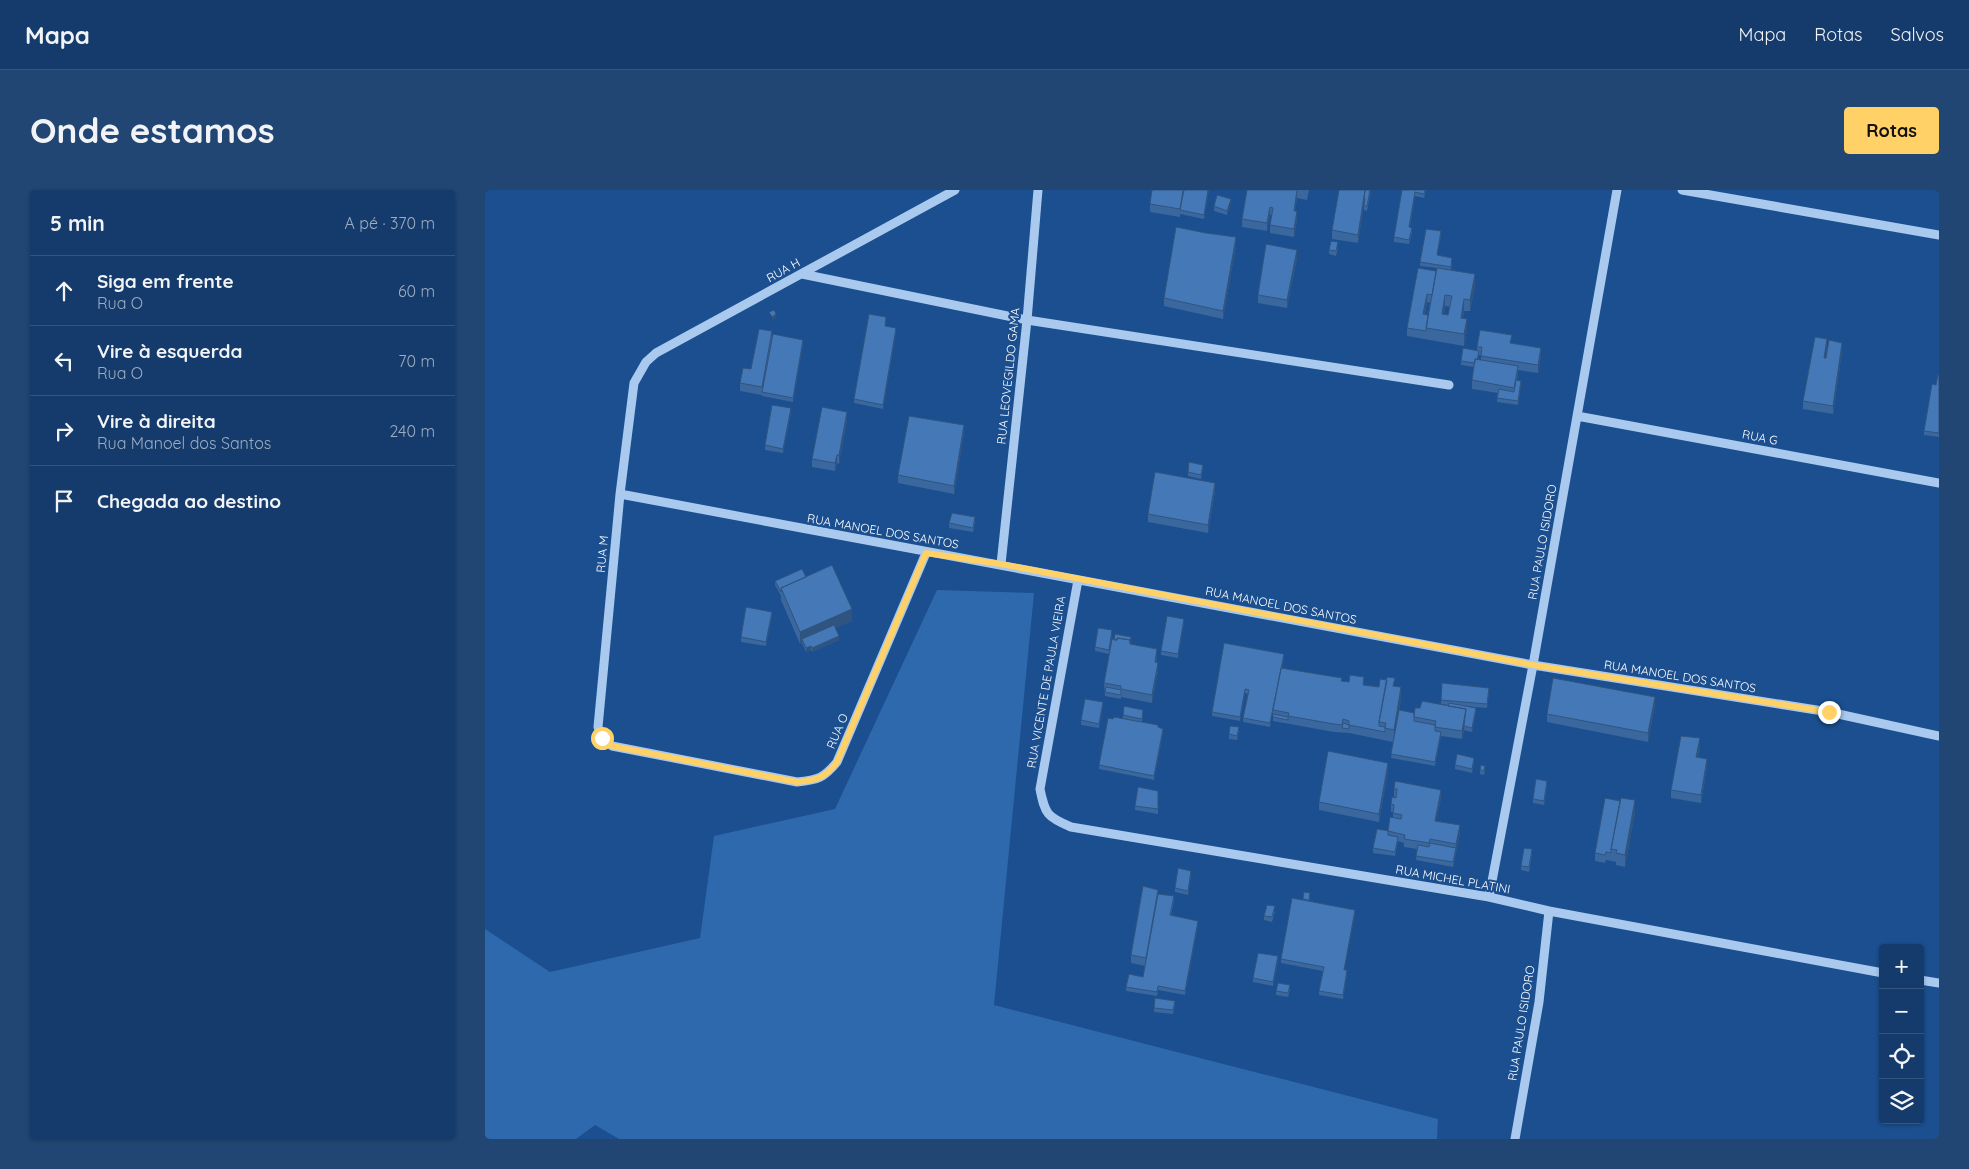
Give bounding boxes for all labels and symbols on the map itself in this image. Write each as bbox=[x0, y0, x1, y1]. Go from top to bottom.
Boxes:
street label: RUA H bbox=[764, 255, 802, 285]
street label: RUA LEOVEGILDO GAMA bbox=[993, 307, 1023, 445]
street label: RUA G bbox=[1741, 426, 1779, 448]
street label: RUA PAULO ISIDORO bbox=[1524, 483, 1560, 601]
street label: RUA MANOEL DOS SANTOS bbox=[806, 510, 960, 552]
street label: RUA M bbox=[593, 535, 611, 573]
street label: RUA MANOEL DOS SANTOS bbox=[1204, 583, 1358, 627]
street label: RUA VICENTE DE PAULA VIEIRA bbox=[1023, 594, 1069, 769]
street label: RUA MANOEL DOS SANTOS bbox=[1603, 657, 1757, 695]
route end bbox=[1818, 701, 1841, 724]
street label: RUA O bbox=[823, 711, 851, 751]
route start bbox=[591, 727, 614, 750]
street label: RUA MICHEL PLATINI bbox=[1395, 862, 1511, 896]
street label: RUA PAULO ISIDORO bbox=[1504, 964, 1538, 1082]

